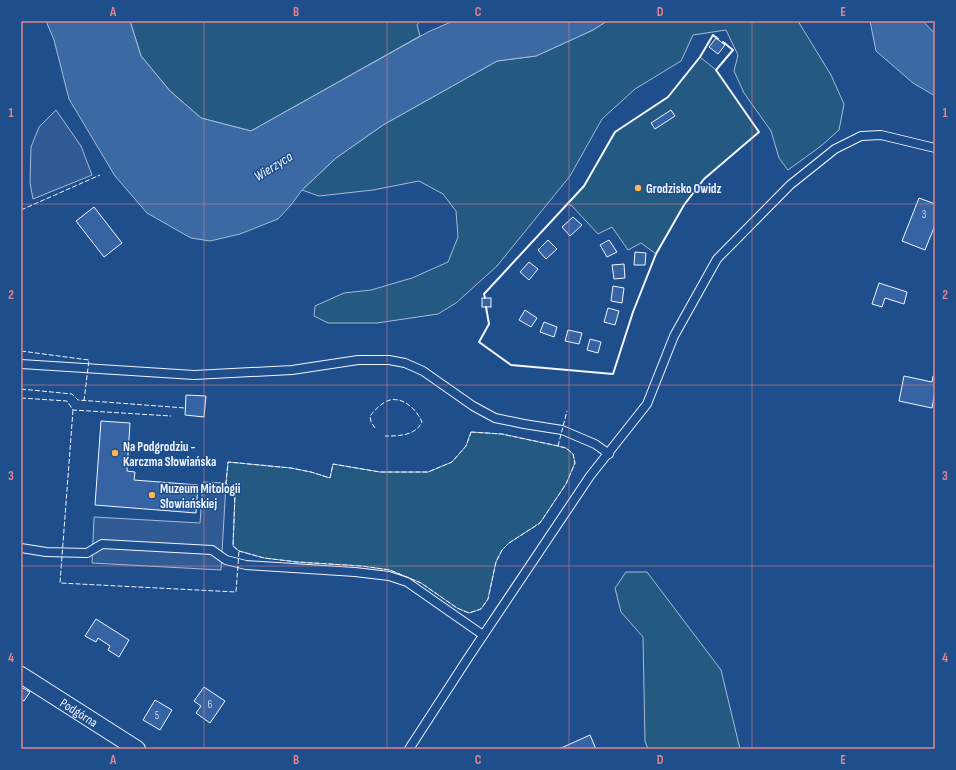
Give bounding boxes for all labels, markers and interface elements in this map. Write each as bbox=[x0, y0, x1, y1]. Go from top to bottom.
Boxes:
text: A bbox=[109, 4, 117, 20]
text: B bbox=[293, 4, 299, 20]
text: C bbox=[475, 4, 482, 20]
text: D bbox=[657, 4, 664, 20]
text: E bbox=[840, 4, 846, 20]
text: 1 bbox=[8, 105, 14, 121]
text: 1 bbox=[942, 105, 948, 121]
water label: Wierzyca bbox=[251, 148, 296, 185]
place label: Grodzisko Owidz bbox=[646, 181, 722, 197]
marker: Grodzisko Owidz bbox=[633, 183, 643, 193]
house number: 3 bbox=[922, 208, 927, 221]
text: 2 bbox=[8, 287, 14, 303]
text: 2 bbox=[942, 287, 948, 303]
place label: Na Podgrodziu - Karczma Słowiańska bbox=[123, 439, 216, 470]
marker: Na Podgrodziu - Karczma Słowiańska bbox=[110, 448, 120, 458]
text: 3 bbox=[8, 468, 14, 484]
text: 3 bbox=[942, 468, 948, 484]
place label: Muzeum Mitologii Słowiańskiej bbox=[160, 481, 241, 512]
marker: Muzeum Mitologii Słowiańskiej bbox=[147, 490, 157, 500]
text: 4 bbox=[8, 650, 14, 666]
text: 4 bbox=[942, 650, 948, 666]
street label: Podgórna bbox=[57, 695, 100, 731]
house number: 6 bbox=[208, 698, 213, 711]
house number: 5 bbox=[155, 709, 159, 722]
text: A bbox=[109, 752, 117, 768]
text: B bbox=[293, 752, 299, 768]
text: C bbox=[475, 752, 482, 768]
text: D bbox=[657, 752, 664, 768]
text: E bbox=[840, 752, 846, 768]

